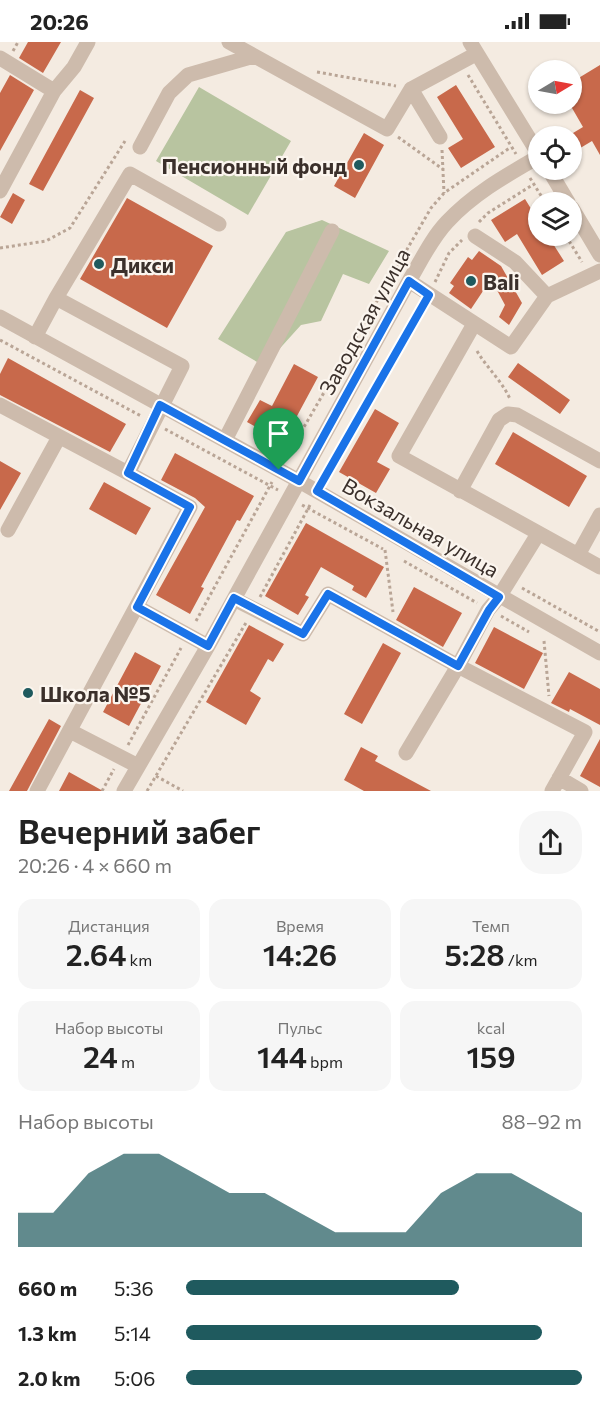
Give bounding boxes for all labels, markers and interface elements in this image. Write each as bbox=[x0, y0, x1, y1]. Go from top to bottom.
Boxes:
text: 20:26 bbox=[30, 8, 89, 35]
north arrow bbox=[528, 60, 582, 114]
map controls bbox=[528, 60, 582, 246]
button: locate bbox=[528, 126, 582, 180]
place label: Пенсионный фонд bbox=[161, 153, 347, 178]
marker: Пенсионный фонд bbox=[352, 158, 366, 172]
button: layers bbox=[528, 192, 582, 246]
street label: Заводская улица bbox=[313, 243, 415, 399]
place label: Дикси bbox=[111, 252, 174, 277]
marker: Дикси bbox=[92, 257, 106, 271]
place label: Bali bbox=[483, 269, 520, 294]
marker: Bali bbox=[464, 274, 478, 288]
pin bbox=[253, 408, 304, 470]
icon: arrive bbox=[262, 417, 295, 450]
street label: Вокзальная улица bbox=[338, 472, 504, 582]
place label: Школа №5 bbox=[40, 681, 151, 706]
marker: Школа №5 bbox=[21, 686, 35, 700]
text: Вечерний забег bbox=[18, 810, 261, 851]
button: share bbox=[519, 811, 582, 874]
text: 20:26 · 4 × 660 m bbox=[18, 853, 172, 877]
text: Дистанция bbox=[68, 916, 150, 935]
text: Время bbox=[276, 916, 324, 935]
text: Темп bbox=[472, 916, 510, 935]
text: 2.64 bbox=[66, 935, 127, 972]
text: 14:26 bbox=[263, 935, 337, 972]
text: 5:28 bbox=[444, 935, 505, 972]
text: km bbox=[127, 950, 152, 969]
text: /km bbox=[505, 950, 538, 969]
text: Набор высоты bbox=[55, 1018, 163, 1037]
text: Пульс bbox=[277, 1018, 323, 1037]
text: kcal bbox=[477, 1018, 505, 1037]
text: 24 bbox=[83, 1037, 118, 1074]
text: 144 bbox=[257, 1037, 307, 1074]
text: 159 bbox=[466, 1037, 516, 1074]
text: m bbox=[118, 1052, 135, 1071]
text: bpm bbox=[307, 1052, 343, 1071]
text: Набор высоты bbox=[18, 1109, 154, 1133]
text: 88–92 m bbox=[501, 1109, 582, 1133]
text: 660 m bbox=[18, 1276, 77, 1300]
text: 5:36 bbox=[114, 1276, 154, 1300]
text: 1.3 km bbox=[18, 1321, 77, 1345]
text: 5:14 bbox=[114, 1321, 151, 1345]
text: 2.0 km bbox=[18, 1366, 80, 1390]
text: 5:06 bbox=[114, 1366, 155, 1390]

